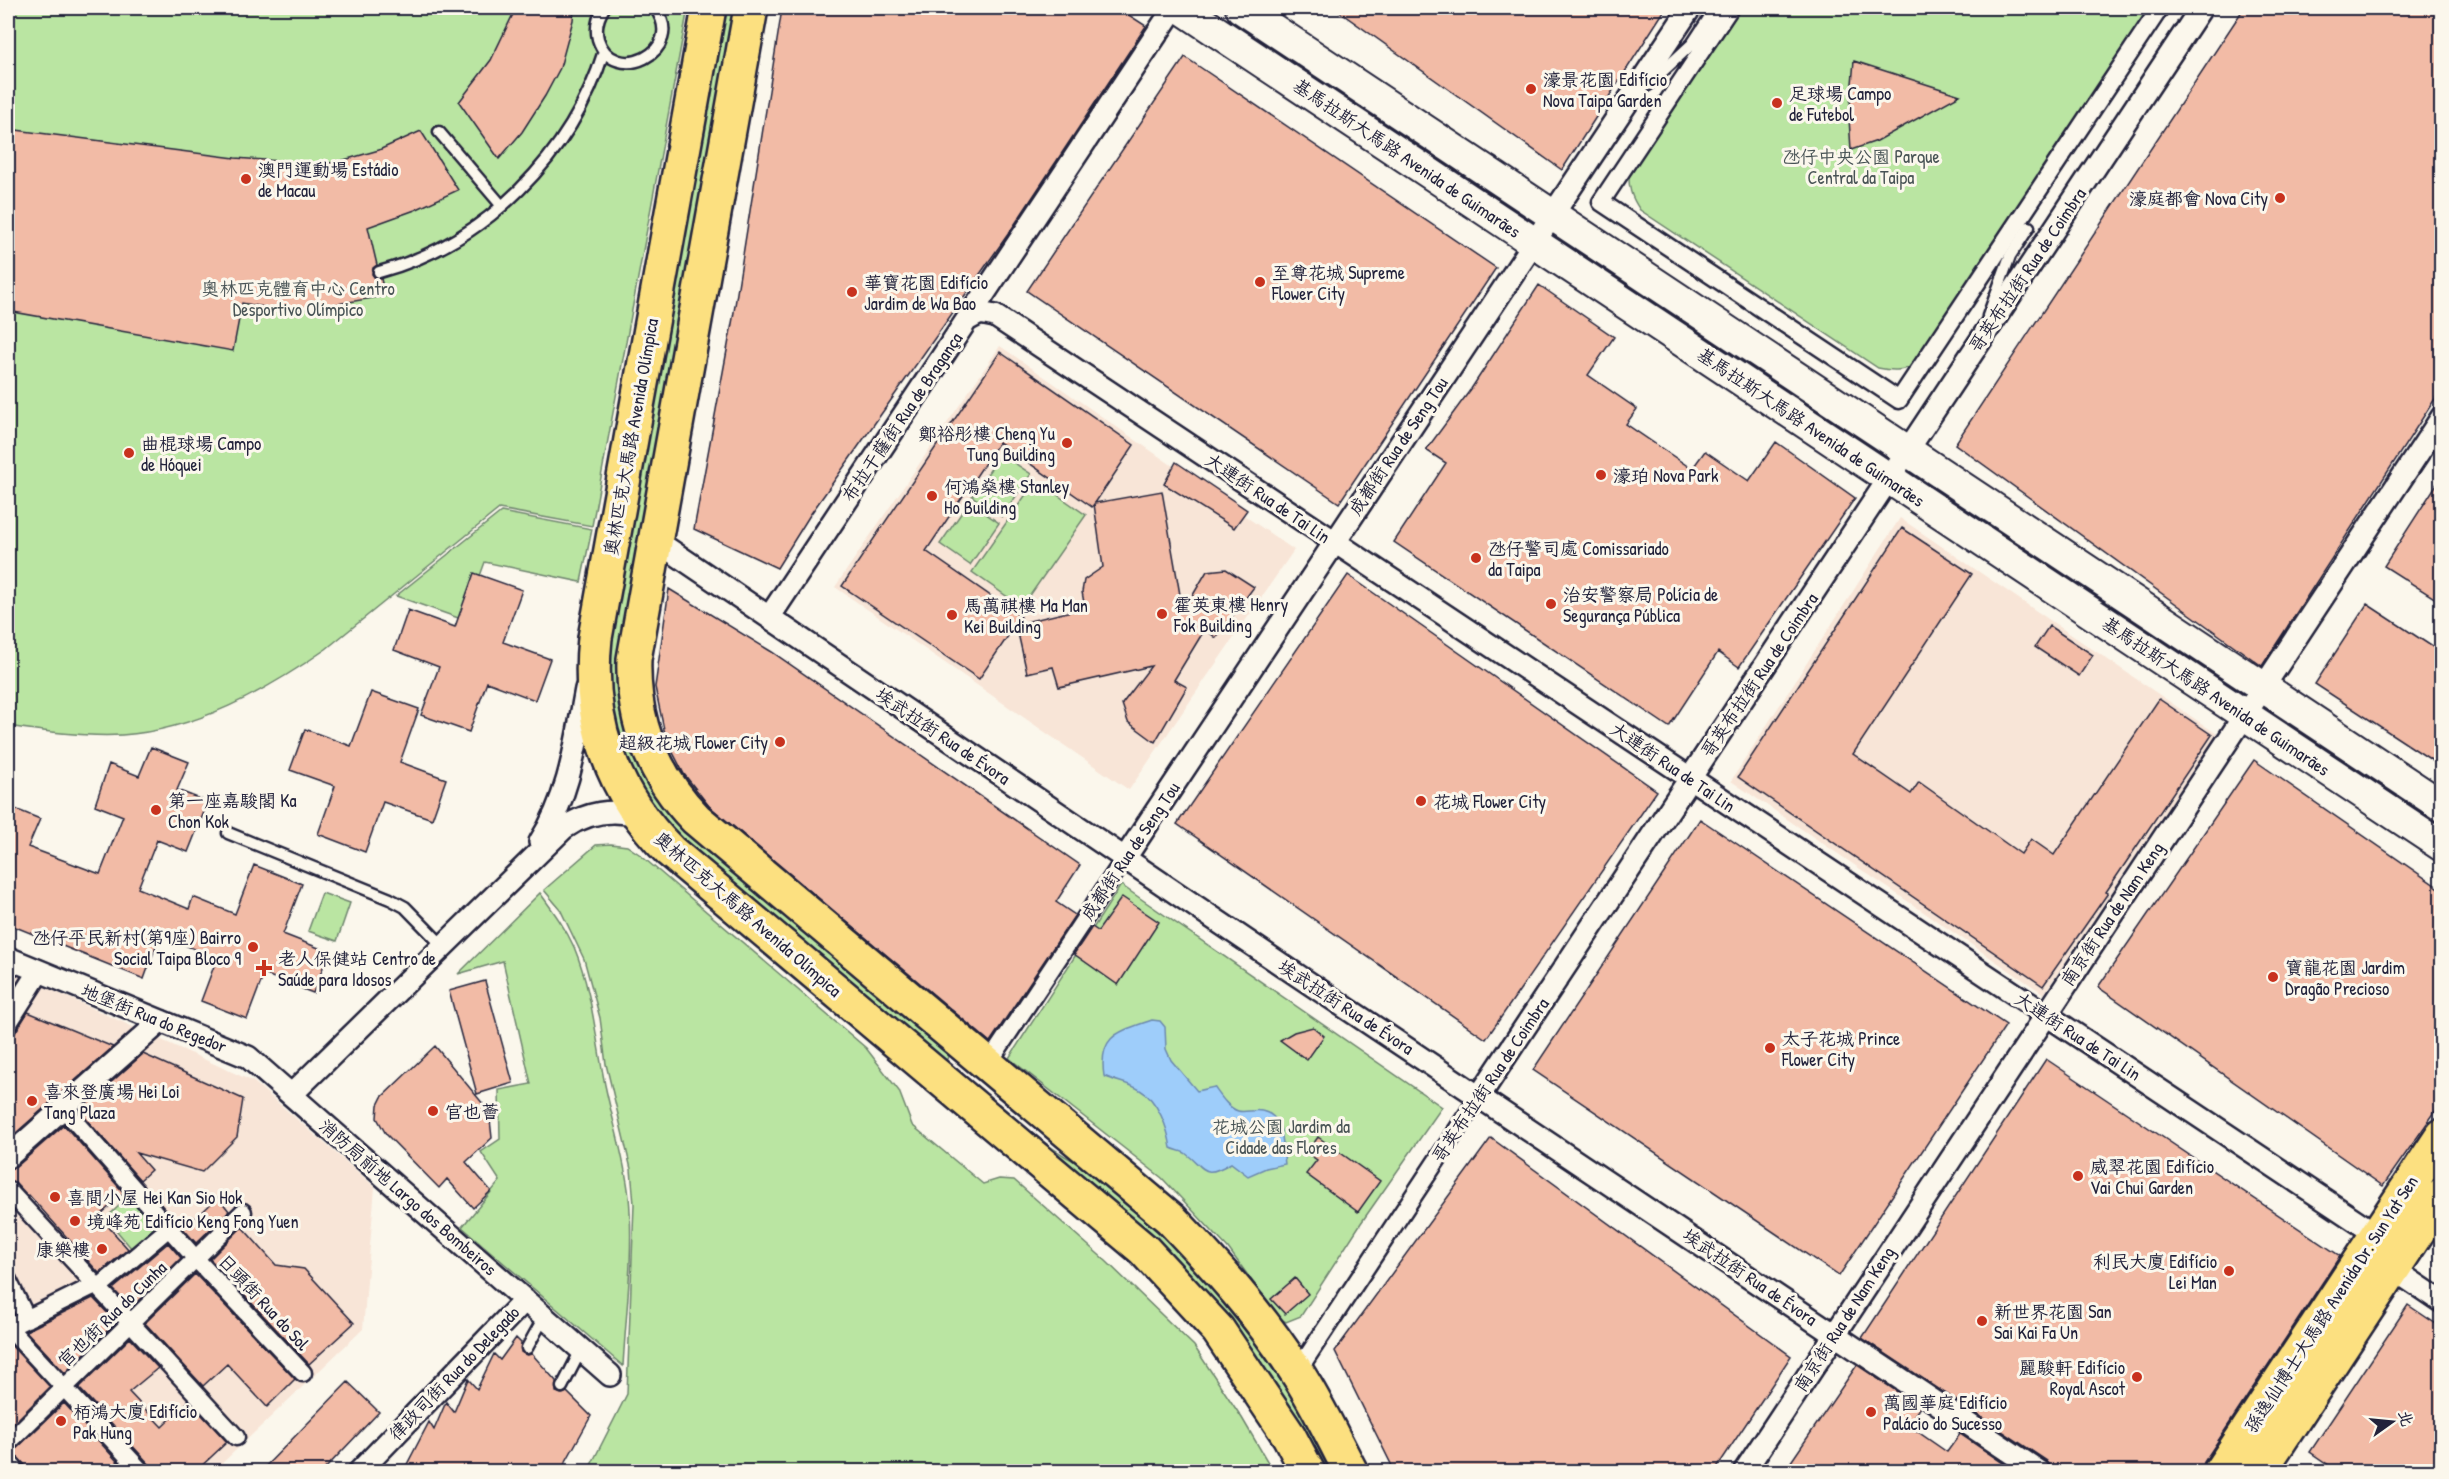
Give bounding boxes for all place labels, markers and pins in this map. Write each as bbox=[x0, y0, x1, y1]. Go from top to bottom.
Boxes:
place label: 濠景花園 Edifício Nova Taipa Garden bbox=[1543, 67, 1667, 113]
place label: 足球場 Campo de Futebol bbox=[1789, 81, 1891, 127]
marker: 濠景花園 Edifício Nova Taipa Garden bbox=[1524, 82, 1538, 96]
marker: 足球場 Campo de Futebol bbox=[1770, 96, 1784, 110]
place label: 澳門運動場 Estádio de Macau bbox=[258, 157, 399, 203]
marker: 澳門運動場 Estádio de Macau bbox=[239, 172, 253, 186]
place label: 濠庭都會 Nova City bbox=[2129, 186, 2268, 211]
marker: 濠庭都會 Nova City bbox=[2273, 191, 2287, 205]
place label: 至尊花城 Supreme Flower City bbox=[1271, 260, 1405, 306]
place label: 華寶花園 Edifício Jardim de Wa Bao bbox=[864, 270, 988, 316]
marker: 至尊花城 Supreme Flower City bbox=[1253, 275, 1267, 289]
marker: 華寶花園 Edifício Jardim de Wa Bao bbox=[845, 285, 859, 299]
place label: 鄭裕彤樓 Cheng Yu Tung Building bbox=[919, 421, 1055, 467]
place label: 曲棍球場 Campo de Hóquei bbox=[141, 431, 261, 477]
marker: 鄭裕彤樓 Cheng Yu Tung Building bbox=[1060, 436, 1074, 450]
marker: 曲棍球場 Campo de Hóquei bbox=[122, 446, 136, 460]
place label: 濠珀 Nova Park bbox=[1613, 463, 1719, 488]
marker: 濠珀 Nova Park bbox=[1594, 468, 1608, 482]
place label: 何鴻燊樓 Stanley Ho Building bbox=[944, 474, 1070, 520]
marker: 何鴻燊樓 Stanley Ho Building bbox=[925, 489, 939, 503]
place label: 氹仔警司處 Comissariado da Taipa bbox=[1488, 536, 1669, 582]
marker: 氹仔警司處 Comissariado da Taipa bbox=[1469, 551, 1483, 565]
place label: 治安警察局 Polícia de Segurança Pública bbox=[1563, 582, 1718, 628]
place label: 霍英東樓 Henry Fok Building bbox=[1173, 592, 1289, 638]
place label: 馬萬祺樓 Ma Man Kei Building bbox=[964, 593, 1088, 639]
marker: 治安警察局 Polícia de Segurança Pública bbox=[1544, 597, 1558, 611]
marker: 霍英東樓 Henry Fok Building bbox=[1155, 607, 1169, 621]
marker: 馬萬祺樓 Ma Man Kei Building bbox=[945, 608, 959, 622]
place label: 超級花城 Flower City bbox=[619, 730, 768, 755]
marker: 超級花城 Flower City bbox=[773, 735, 787, 749]
place label: 第一座嘉駿閣 Ka Chon Kok bbox=[168, 788, 297, 834]
place label: 花城 Flower City bbox=[1433, 789, 1547, 814]
marker: 花城 Flower City bbox=[1414, 794, 1428, 808]
marker: 第一座嘉駿閣 Ka Chon Kok bbox=[149, 803, 163, 817]
place label: 氹仔平民新村(第9座) Bairro Social Taipa Bloco 9 bbox=[32, 925, 241, 971]
marker: 氹仔平民新村(第9座) Bairro Social Taipa Bloco 9 bbox=[246, 940, 260, 954]
place label: 老人保健站 Centro de Saúde para Idosos bbox=[278, 946, 436, 992]
place label: 寶龍花園 Jardim Dragão Precioso bbox=[2285, 955, 2405, 1001]
marker: 老人保健站 Centro de Saúde para Idosos bbox=[255, 959, 273, 977]
marker: 寶龍花園 Jardim Dragão Precioso bbox=[2266, 970, 2280, 984]
place label: 太子花城 Prince Flower City bbox=[1781, 1026, 1900, 1072]
marker: 太子花城 Prince Flower City bbox=[1763, 1041, 1777, 1055]
place label: 喜來登廣場 Hei Loi Tang Plaza bbox=[44, 1079, 180, 1125]
marker: 喜來登廣場 Hei Loi Tang Plaza bbox=[25, 1094, 39, 1108]
place label: 官也薈 bbox=[445, 1099, 499, 1124]
marker: 官也薈 bbox=[426, 1104, 440, 1118]
place label: 威翠花園 Edifício Vai Chui Garden bbox=[2090, 1154, 2214, 1200]
marker: 威翠花園 Edifício Vai Chui Garden bbox=[2071, 1169, 2085, 1183]
place label: 喜間小屋 Hei Kan Sio Hok bbox=[67, 1185, 243, 1210]
marker: 喜間小屋 Hei Kan Sio Hok bbox=[48, 1190, 62, 1204]
place label: 境峰苑 Edifício Keng Fong Yuen bbox=[87, 1209, 299, 1234]
marker: 境峰苑 Edifício Keng Fong Yuen bbox=[68, 1214, 82, 1228]
place label: 康樂樓 bbox=[36, 1237, 90, 1262]
marker: 康樂樓 bbox=[95, 1242, 109, 1256]
place label: 利民大廈 Edifício Lei Man bbox=[2093, 1249, 2217, 1295]
marker: 利民大廈 Edifício Lei Man bbox=[2222, 1264, 2236, 1278]
place label: 新世界花園 San Sai Kai Fa Un bbox=[1994, 1299, 2112, 1345]
marker: 新世界花園 San Sai Kai Fa Un bbox=[1975, 1314, 1989, 1328]
place label: 麗駿軒 Edifício Royal Ascot bbox=[2019, 1355, 2126, 1401]
marker: 麗駿軒 Edifício Royal Ascot bbox=[2130, 1370, 2144, 1384]
place label: 萬國華庭 Edifício Palácio do Sucesso bbox=[1883, 1390, 2007, 1436]
place label: 栢鴻大廈 Edifício Pak Hung bbox=[73, 1399, 197, 1445]
marker: 萬國華庭 Edifício Palácio do Sucesso bbox=[1864, 1405, 1878, 1419]
marker: 栢鴻大廈 Edifício Pak Hung bbox=[54, 1414, 68, 1428]

